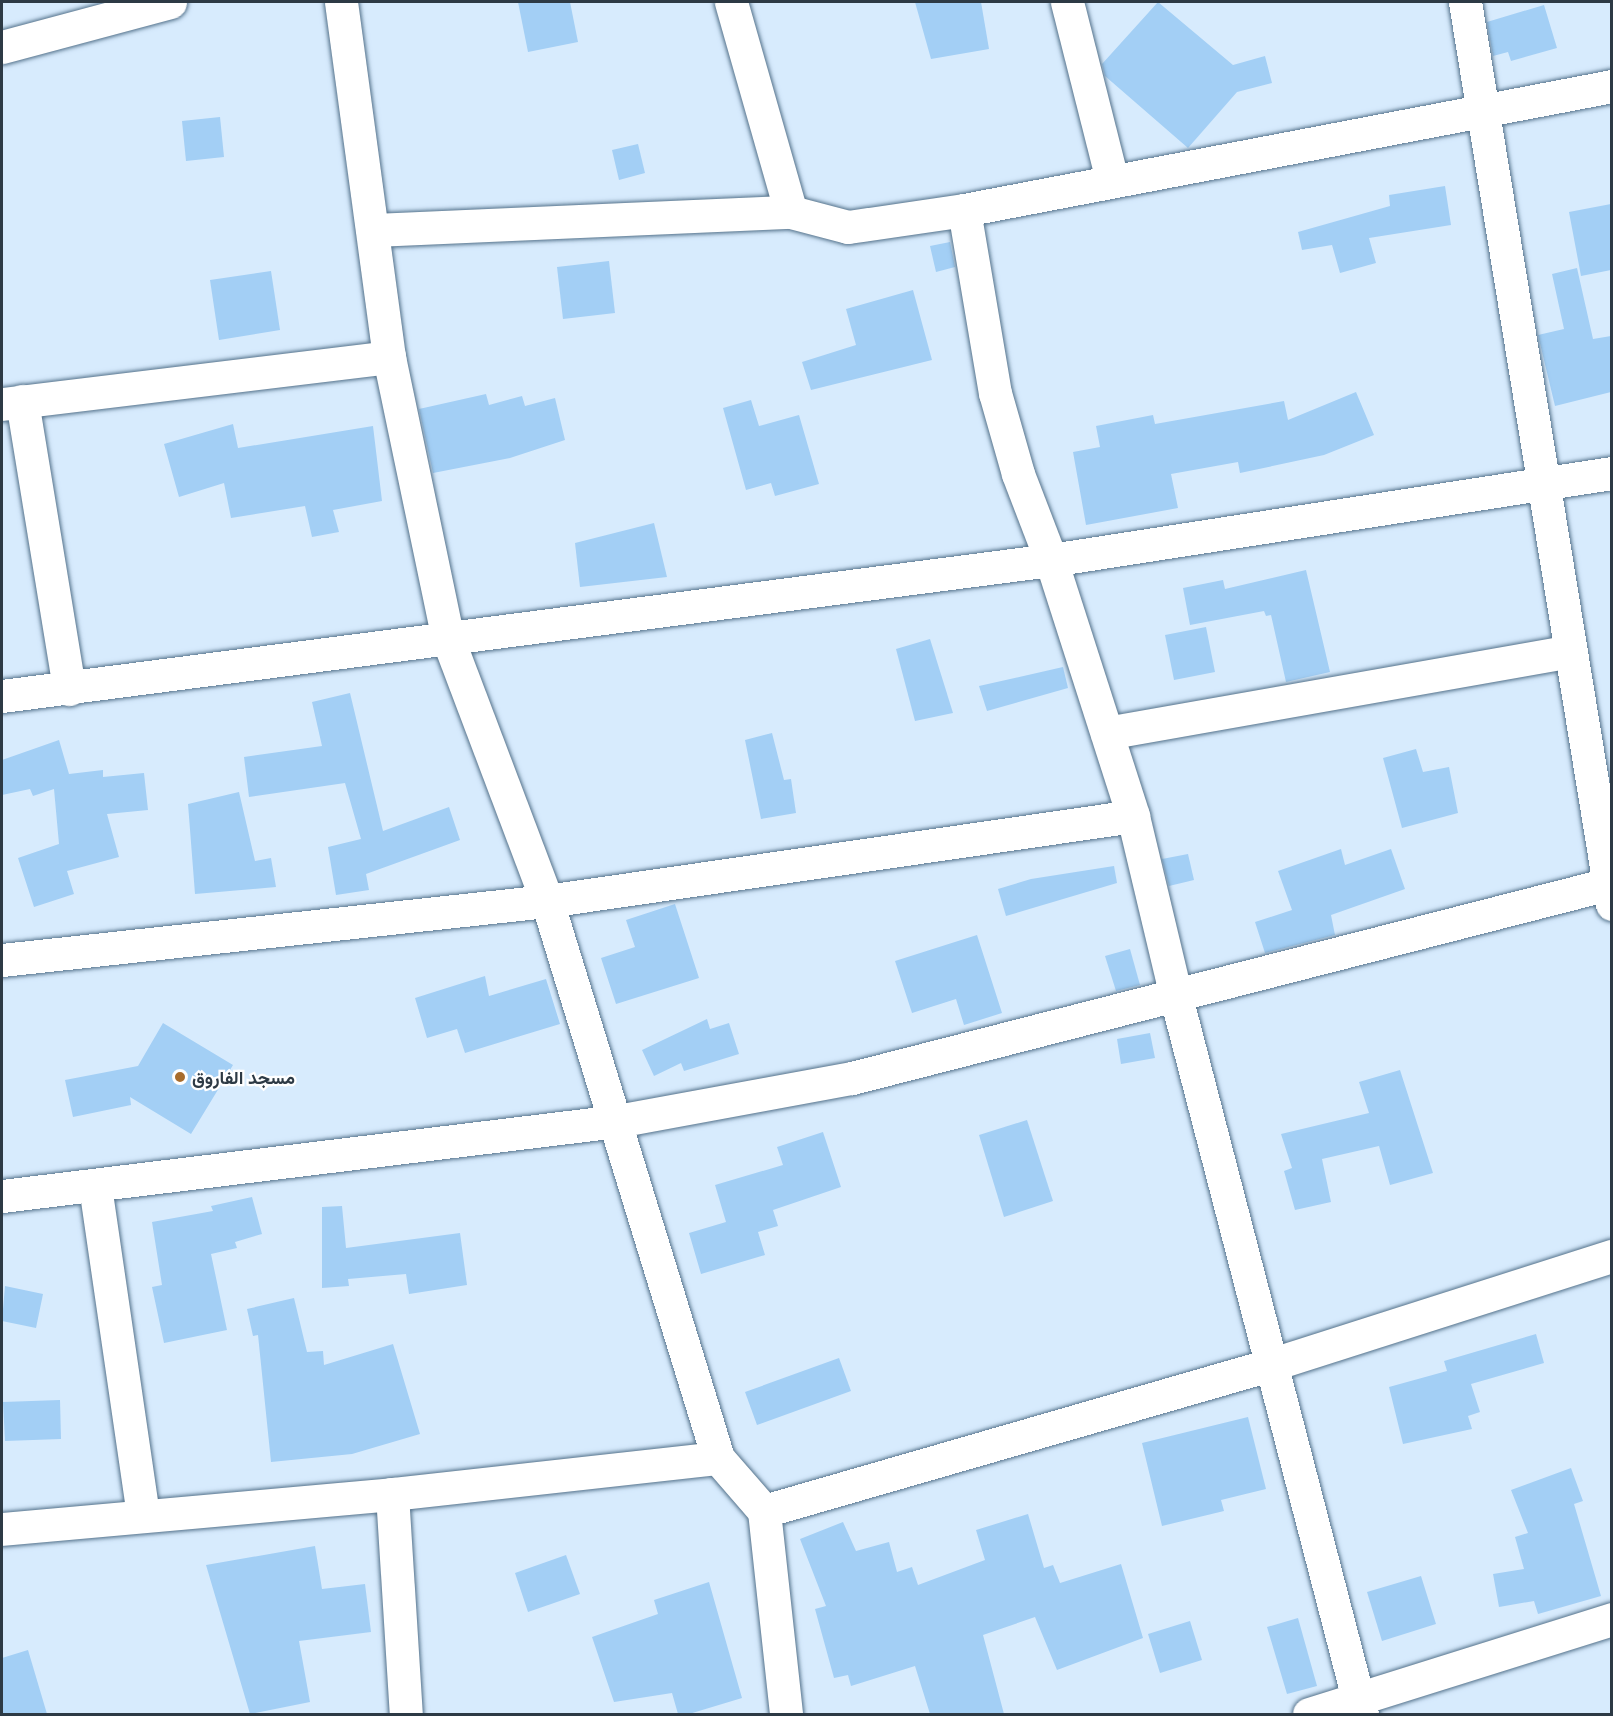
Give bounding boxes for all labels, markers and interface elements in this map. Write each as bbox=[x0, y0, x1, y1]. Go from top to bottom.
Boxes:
place label: مسجد الفاروق bbox=[192, 1066, 295, 1088]
marker: مسجد الفاروق bbox=[173, 1070, 187, 1084]

